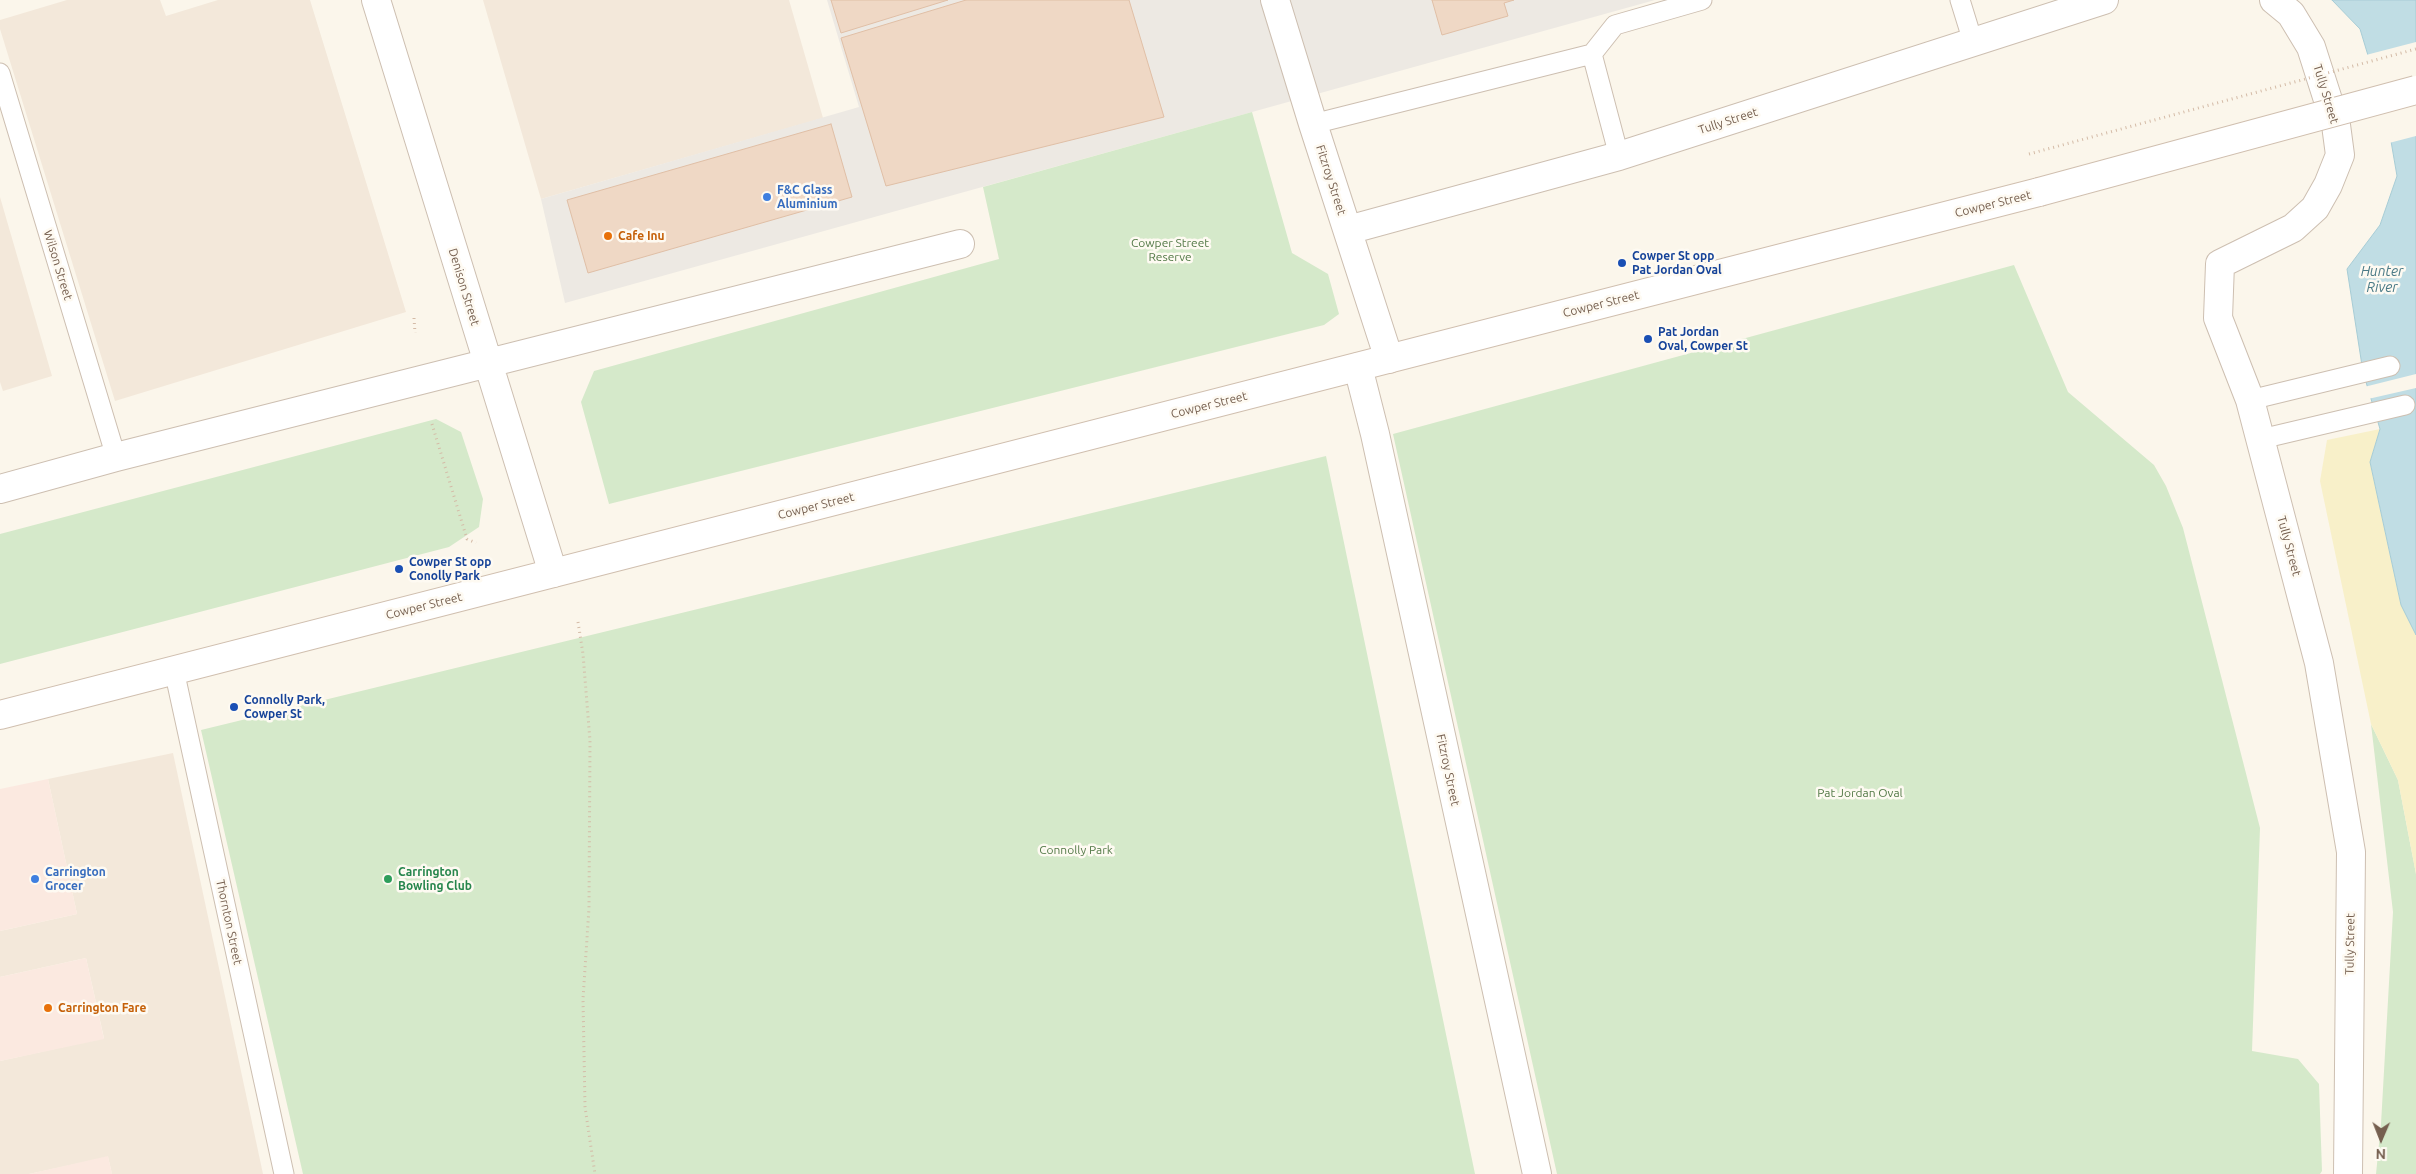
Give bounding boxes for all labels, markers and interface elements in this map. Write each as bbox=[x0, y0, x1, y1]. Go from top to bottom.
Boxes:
street label: Tully Street bbox=[2310, 62, 2342, 126]
street label: Tully Street bbox=[1697, 105, 1759, 137]
street label: Fitzroy Street bbox=[1313, 143, 1349, 217]
place label: F&C Glass Aluminium bbox=[777, 183, 837, 211]
street label: Cowper Street bbox=[1953, 188, 2033, 220]
marker: F&C Glass Aluminium bbox=[761, 191, 773, 203]
street label: Wilson Street bbox=[40, 228, 76, 302]
place label: Cafe Inu bbox=[618, 229, 665, 243]
marker: Cafe Inu bbox=[602, 230, 614, 242]
park label: Cowper Street Reserve bbox=[1131, 236, 1209, 264]
street label: Denison Street bbox=[445, 247, 483, 327]
place label: Cowper St opp Pat Jordan Oval bbox=[1632, 249, 1722, 277]
marker: Cowper St opp Pat Jordan Oval bbox=[1616, 257, 1628, 269]
water label: Hunter River bbox=[2361, 263, 2403, 296]
street label: Cowper Street bbox=[1561, 288, 1641, 320]
place label: Pat Jordan Oval, Cowper St bbox=[1658, 325, 1748, 353]
marker: Pat Jordan Oval, Cowper St bbox=[1642, 333, 1654, 345]
street label: Cowper Street bbox=[1169, 389, 1249, 421]
street label: Cowper Street bbox=[776, 490, 856, 522]
street label: Tully Street bbox=[2274, 514, 2304, 578]
place label: Cowper St opp Conolly Park bbox=[409, 555, 491, 583]
marker: Cowper St opp Conolly Park bbox=[393, 563, 405, 575]
street label: Cowper Street bbox=[384, 590, 464, 622]
place label: Connolly Park, Cowper St bbox=[244, 693, 325, 721]
marker: Connolly Park, Cowper St bbox=[228, 701, 240, 713]
street label: Fitzroy Street bbox=[1433, 733, 1463, 807]
park label: Pat Jordan Oval bbox=[1817, 786, 1903, 800]
park label: Connolly Park bbox=[1039, 843, 1113, 857]
place label: Carrington Grocer bbox=[45, 865, 106, 893]
place label: Carrington Bowling Club bbox=[398, 865, 472, 893]
marker: Carrington Grocer bbox=[29, 873, 41, 885]
marker: Carrington Bowling Club bbox=[382, 873, 394, 885]
street label: Thornton Street bbox=[213, 878, 245, 966]
street label: Tully Street bbox=[2342, 913, 2358, 975]
place label: Carrington Fare bbox=[58, 1001, 146, 1015]
marker: Carrington Fare bbox=[42, 1002, 54, 1014]
north arrow bbox=[2356, 1114, 2406, 1164]
text: N bbox=[2375, 1146, 2386, 1162]

